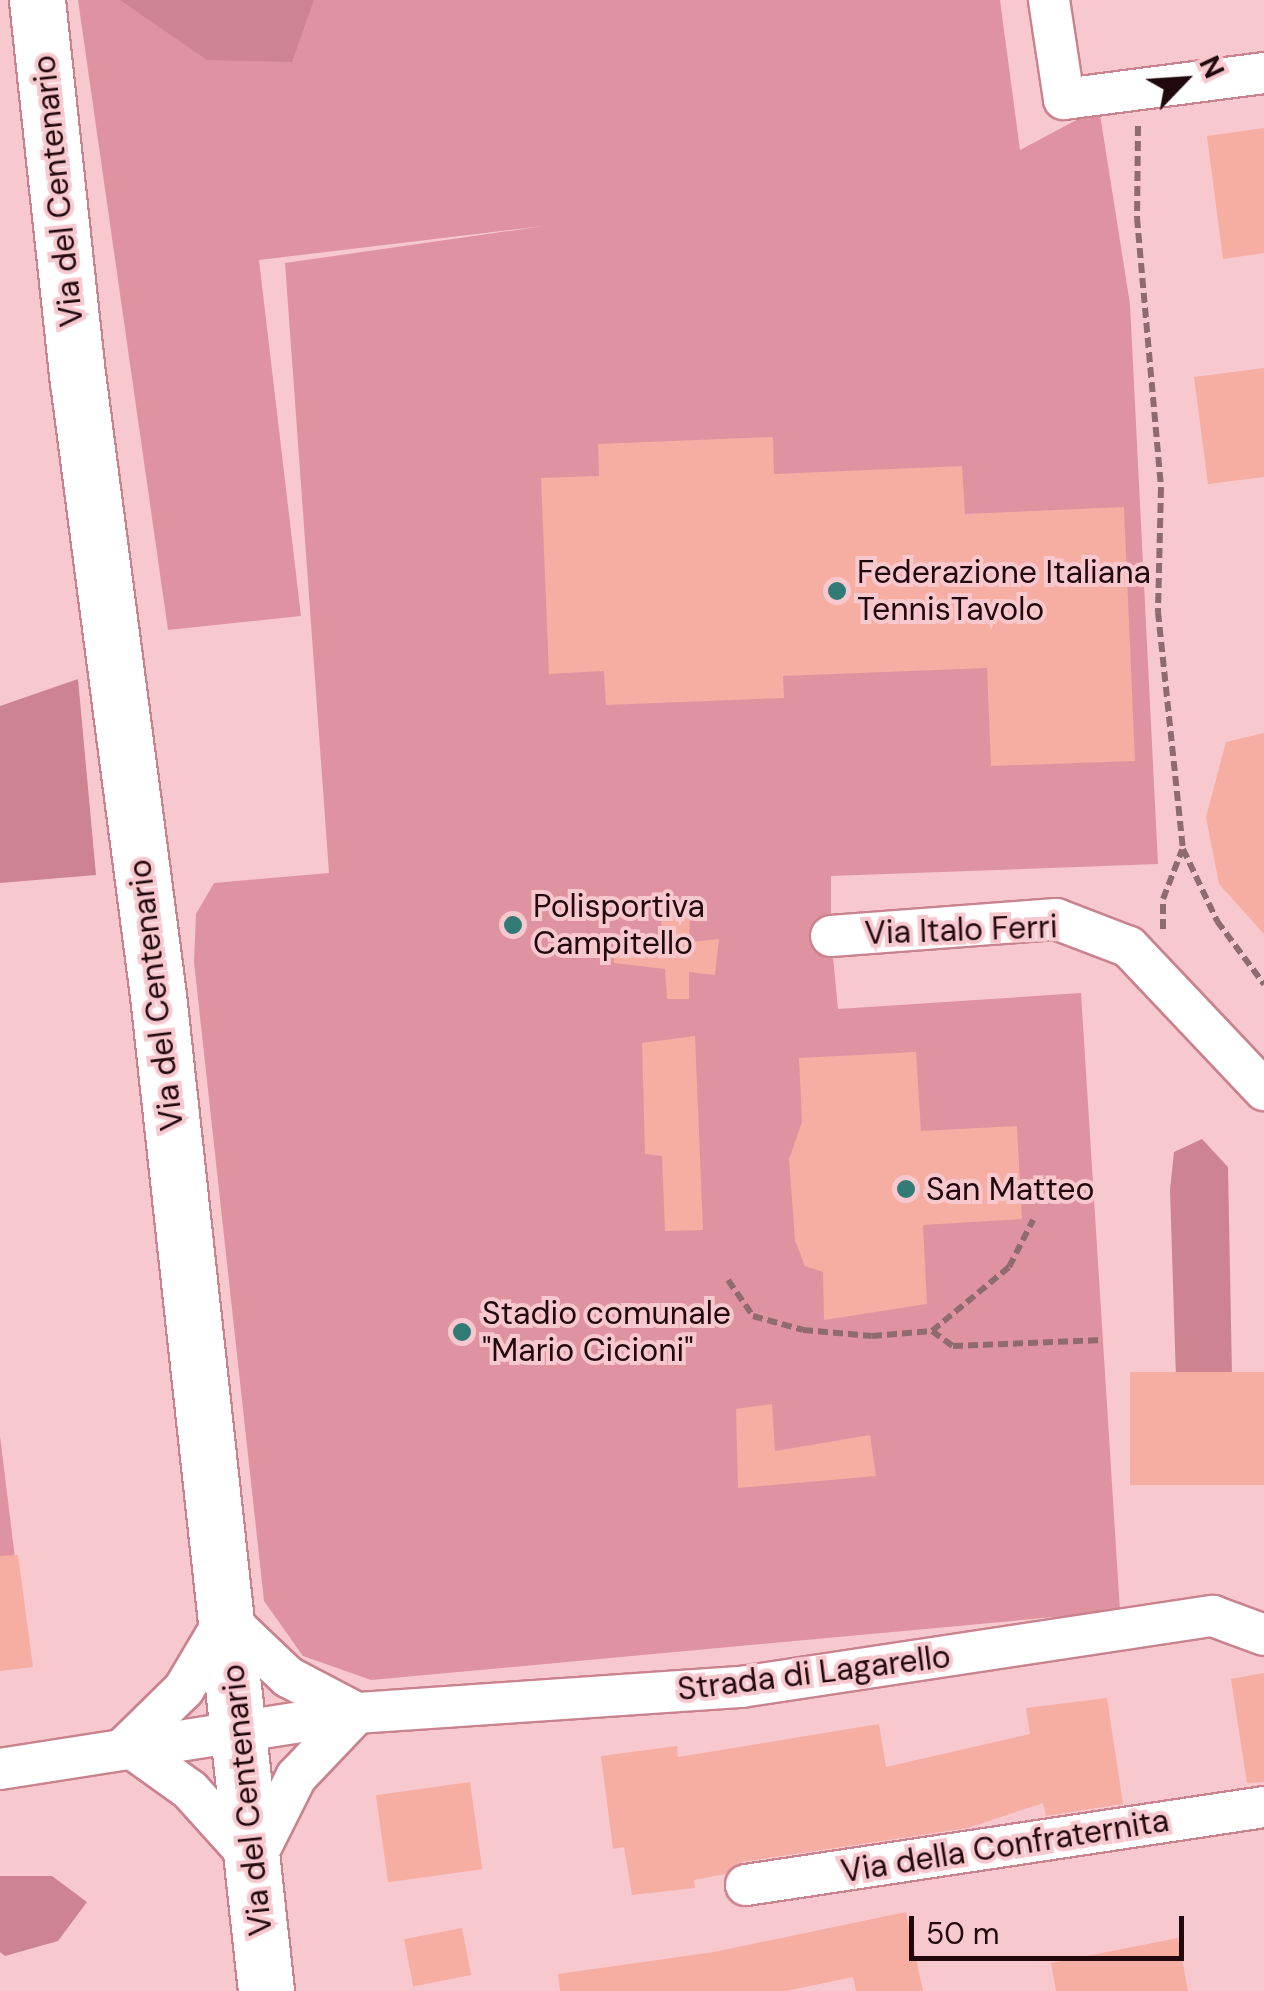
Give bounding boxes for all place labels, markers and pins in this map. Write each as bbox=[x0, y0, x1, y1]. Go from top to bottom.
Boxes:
place label: Federazione Italiana TennisTavolo bbox=[857, 554, 1151, 629]
marker: Federazione Italiana TennisTavolo bbox=[826, 580, 848, 602]
place label: Polisportiva Campitello bbox=[533, 888, 705, 963]
marker: Polisportiva Campitello bbox=[502, 914, 524, 936]
place label: San Matteo bbox=[926, 1170, 1095, 1208]
marker: San Matteo bbox=[895, 1178, 917, 1200]
place label: Stadio comunale "Mario Cicioni" bbox=[482, 1295, 731, 1370]
marker: Stadio comunale "Mario Cicioni" bbox=[451, 1321, 473, 1343]

